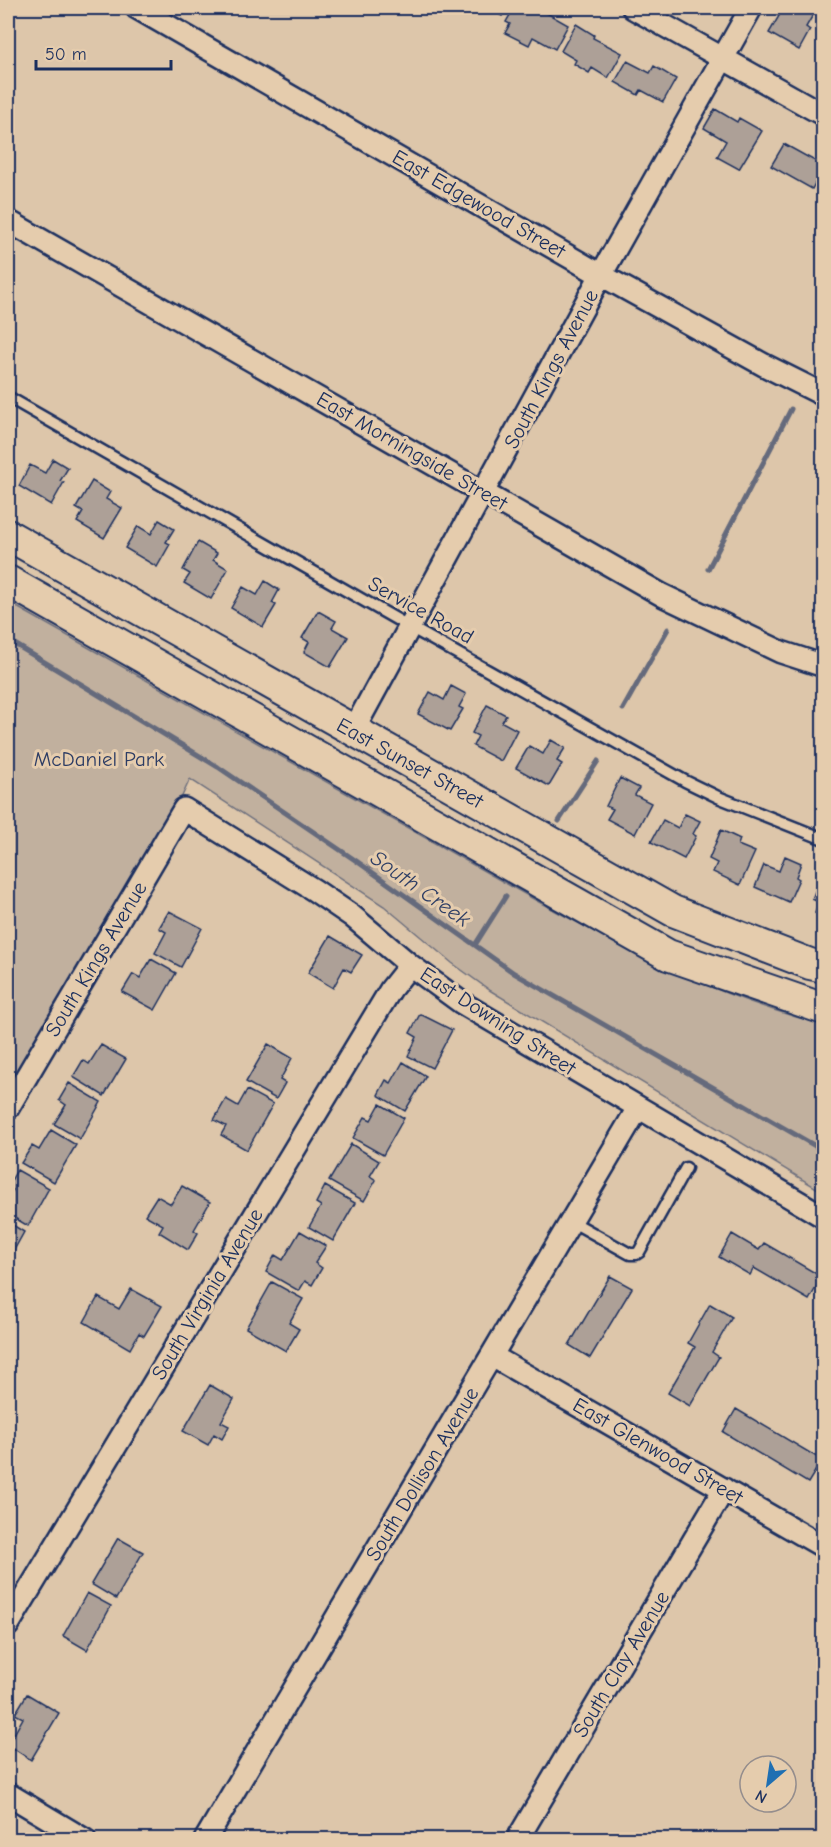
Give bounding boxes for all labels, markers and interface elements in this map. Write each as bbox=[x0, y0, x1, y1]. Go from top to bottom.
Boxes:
scale bar bbox=[36, 33, 171, 71]
text: 50 m bbox=[45, 44, 87, 65]
street label: East Edgewood Street bbox=[388, 145, 571, 264]
street label: South Kings Avenue bbox=[499, 285, 603, 453]
street label: East Morningside Street bbox=[312, 387, 512, 516]
street label: Service Road bbox=[364, 571, 478, 649]
street label: East Sunset Street bbox=[332, 713, 488, 814]
park label: McDaniel Park bbox=[34, 747, 164, 771]
water label: South Creek bbox=[366, 845, 476, 933]
street label: South Kings Avenue bbox=[40, 877, 152, 1041]
street label: East Downing Street bbox=[416, 962, 581, 1081]
street label: South Virginia Avenue bbox=[146, 1204, 268, 1384]
street label: South Dollison Avenue bbox=[361, 1383, 483, 1565]
street label: East Glenwood Street bbox=[569, 1393, 748, 1510]
street label: South Clay Avenue bbox=[568, 1587, 674, 1741]
north arrow bbox=[738, 1754, 798, 1814]
text: N bbox=[752, 1786, 770, 1807]

